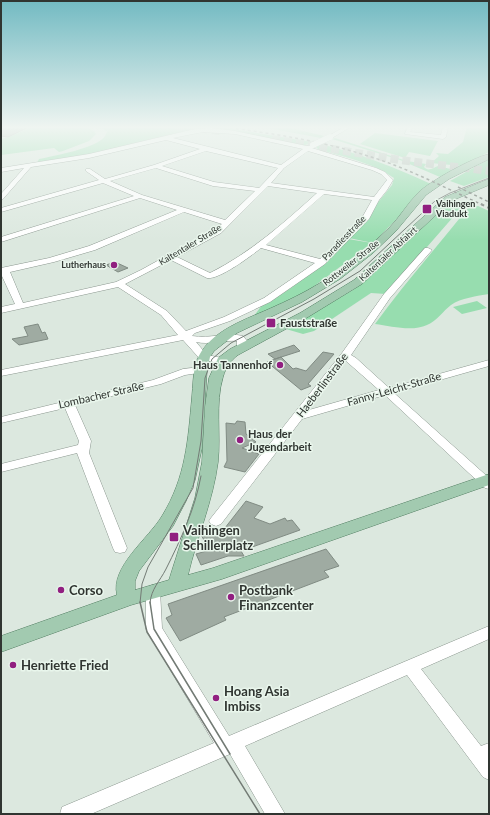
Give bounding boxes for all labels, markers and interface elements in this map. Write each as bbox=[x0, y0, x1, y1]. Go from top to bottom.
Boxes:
place label: Vaihingen Viadukt bbox=[435, 198, 475, 219]
marker: Vaihingen Viadukt bbox=[421, 203, 433, 215]
street label: Paradiesstraße bbox=[320, 213, 368, 262]
street label: Kaltentaler Straße bbox=[156, 221, 223, 268]
street label: Kaltentaler Abfahrt bbox=[356, 223, 420, 283]
street label: Rottweiler Straße bbox=[320, 237, 381, 288]
place label: Lutherhaus bbox=[61, 259, 106, 270]
marker: Lutherhaus bbox=[109, 260, 119, 270]
place label: Fauststraße bbox=[280, 316, 337, 329]
marker: Fauststraße bbox=[265, 317, 277, 329]
street label: Haeberlinstraße bbox=[293, 350, 350, 419]
place label: Haus Tannenhof bbox=[193, 358, 272, 371]
marker: Haus Tannenhof bbox=[275, 360, 285, 370]
street label: Fanny-Leicht-Straße bbox=[345, 369, 442, 408]
street label: Lombacher Straße bbox=[57, 378, 145, 411]
place label: Haus der Jugendarbeit bbox=[248, 427, 312, 453]
marker: Haus der Jugendarbeit bbox=[235, 435, 245, 445]
place label: Vaihingen Schillerplatz bbox=[182, 522, 253, 553]
marker: Vaihingen Schillerplatz bbox=[168, 531, 180, 543]
place label: Corso bbox=[69, 582, 103, 598]
place label: Postbank Finanzcenter bbox=[239, 582, 314, 613]
marker: Corso bbox=[56, 585, 66, 595]
marker: Postbank Finanzcenter bbox=[226, 592, 236, 602]
place label: Henriette Fried bbox=[21, 657, 109, 673]
marker: Henriette Fried bbox=[8, 660, 18, 670]
place label: Hoang Asia Imbiss bbox=[224, 683, 289, 714]
marker: Hoang Asia Imbiss bbox=[211, 693, 221, 703]

